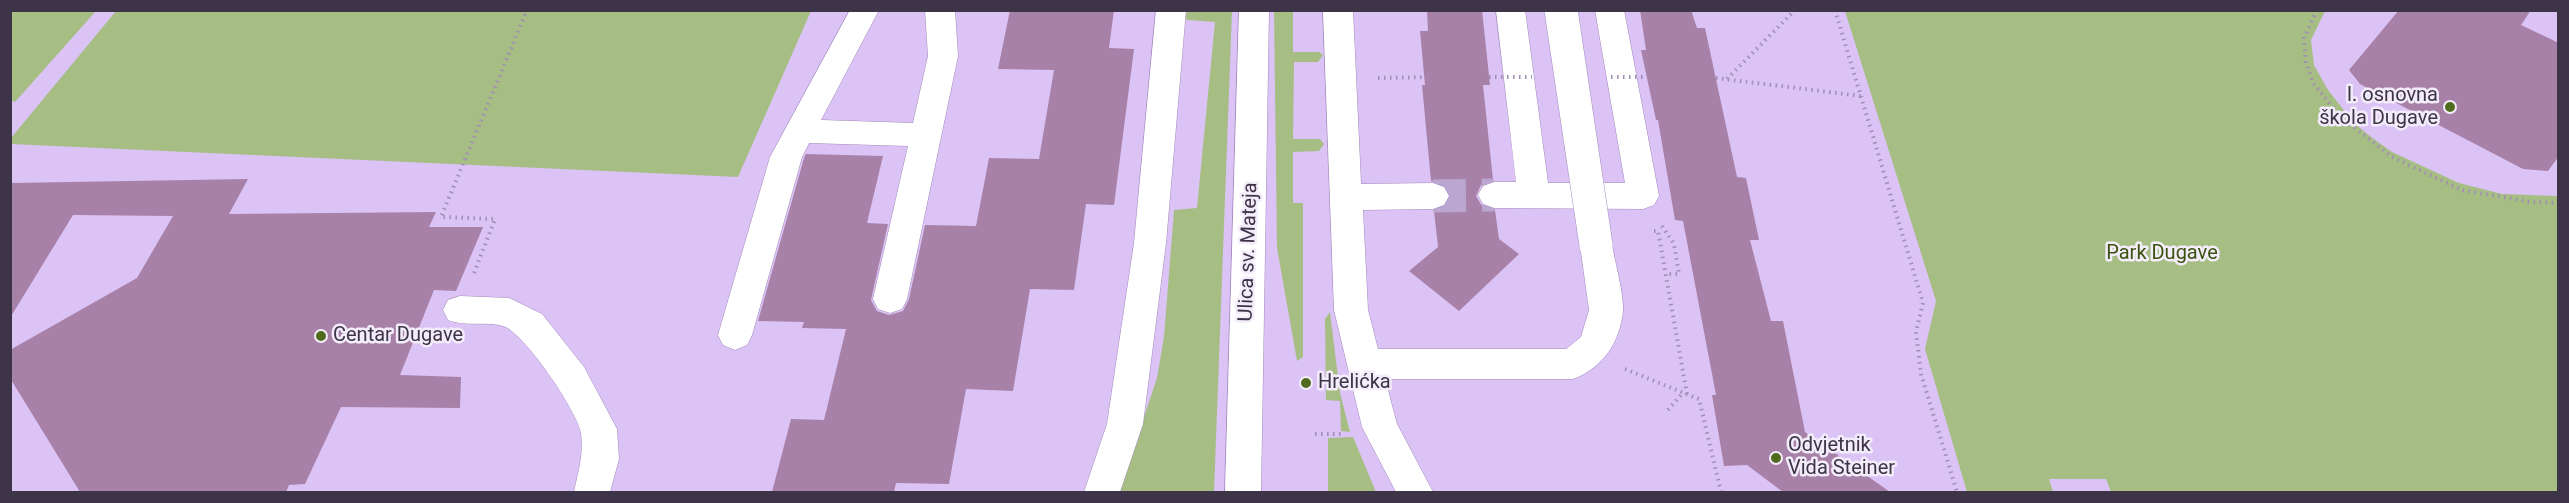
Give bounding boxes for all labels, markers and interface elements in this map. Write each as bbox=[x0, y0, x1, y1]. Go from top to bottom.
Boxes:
place label: I. osnovna škola Dugave bbox=[2319, 84, 2438, 131]
marker: I. osnovna škola Dugave bbox=[2443, 100, 2457, 114]
street label: Ulica sv. Mateja bbox=[1235, 182, 1263, 322]
park label: Park Dugave bbox=[2106, 242, 2218, 266]
place label: Centar Dugave bbox=[333, 324, 463, 348]
marker: Centar Dugave bbox=[314, 329, 328, 343]
place label: Hrelićka bbox=[1318, 371, 1391, 395]
marker: Hrelićka bbox=[1299, 376, 1313, 390]
place label: Odvjetnik Vida Steiner bbox=[1788, 434, 1895, 481]
marker: Odvjetnik Vida Steiner bbox=[1769, 451, 1783, 465]

